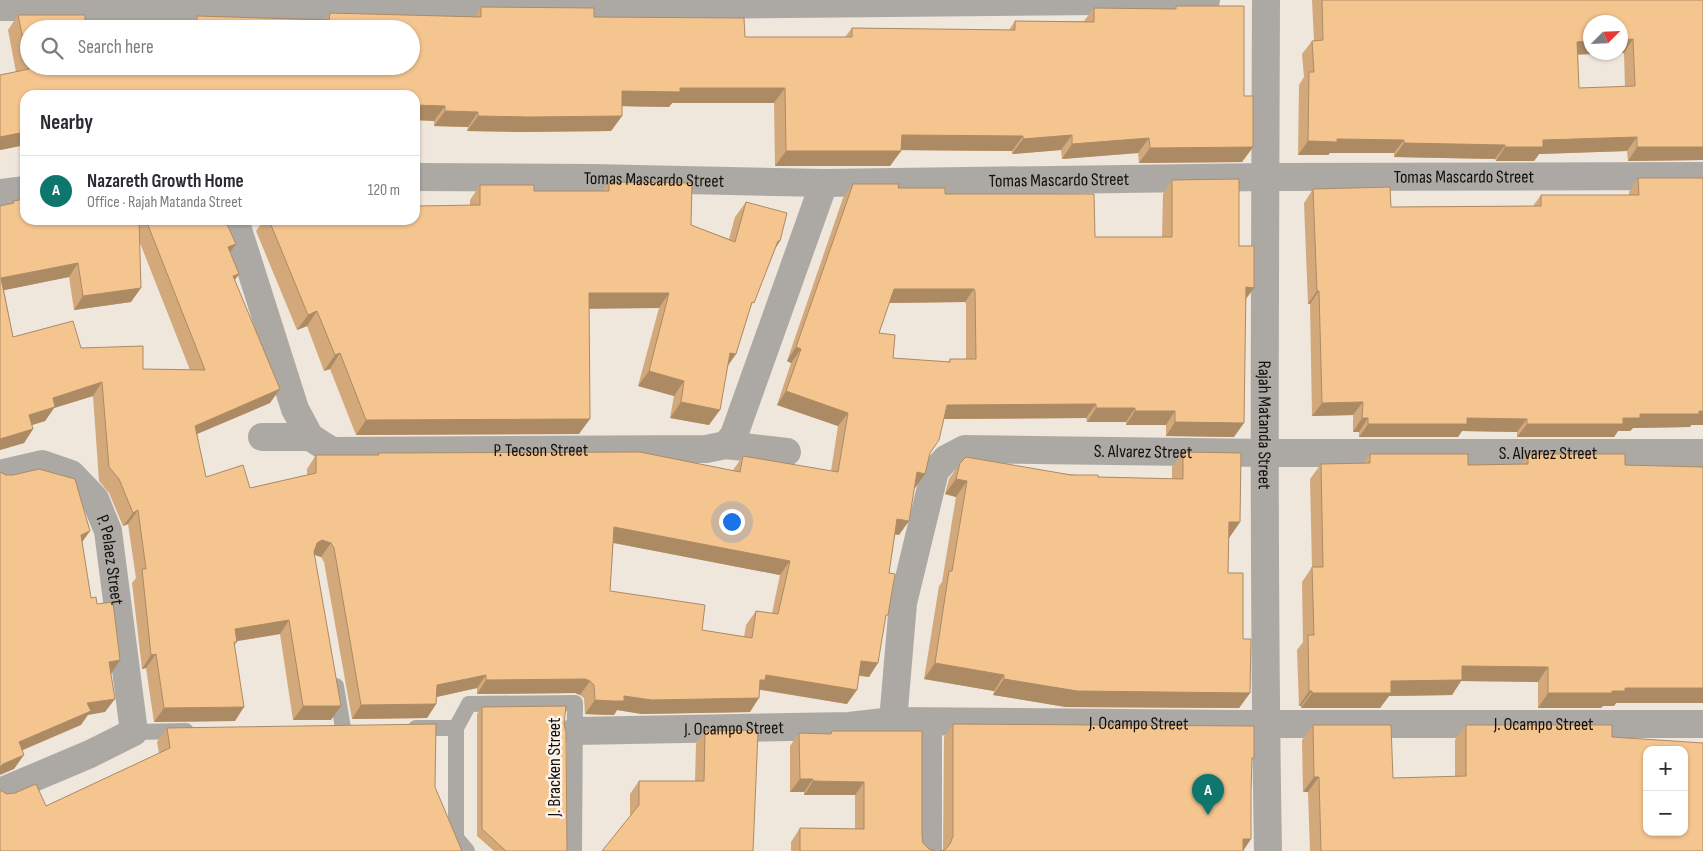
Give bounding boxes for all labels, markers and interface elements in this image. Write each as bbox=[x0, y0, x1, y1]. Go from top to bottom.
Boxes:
north arrow bbox=[1583, 15, 1628, 60]
search box bbox=[20, 20, 420, 75]
icon: search bbox=[38, 34, 66, 62]
text: Search here bbox=[78, 36, 154, 59]
text: Nearby bbox=[40, 110, 93, 135]
street label: Tomas Mascardo Street bbox=[1394, 166, 1535, 188]
street label: Tomas Mascardo Street bbox=[584, 168, 725, 192]
street label: Tomas Mascardo Street bbox=[989, 169, 1130, 192]
text: Nazareth Growth Home bbox=[87, 170, 244, 193]
text: A bbox=[52, 181, 60, 200]
text: 120 m bbox=[368, 181, 400, 200]
text: Office · Rajah Matanda Street bbox=[87, 193, 242, 212]
street label: Rajah Matanda Street bbox=[1254, 361, 1275, 490]
street label: P. Tecson Street bbox=[494, 440, 589, 461]
street label: S. Alvarez Street bbox=[1094, 441, 1193, 463]
street label: S. Alvarez Street bbox=[1499, 443, 1598, 464]
your location bbox=[719, 509, 745, 535]
street label: P. Pelaez Street bbox=[92, 512, 128, 607]
street label: J. Ocampo Street bbox=[1088, 713, 1189, 735]
street label: J. Ocampo Street bbox=[1493, 714, 1594, 735]
street label: J. Bracken Street bbox=[544, 717, 565, 818]
street label: J. Ocampo Street bbox=[683, 717, 785, 740]
map controls bbox=[1643, 746, 1688, 836]
button: + bbox=[1643, 746, 1688, 791]
pin: A bbox=[1192, 774, 1224, 815]
button: − bbox=[1643, 791, 1688, 836]

